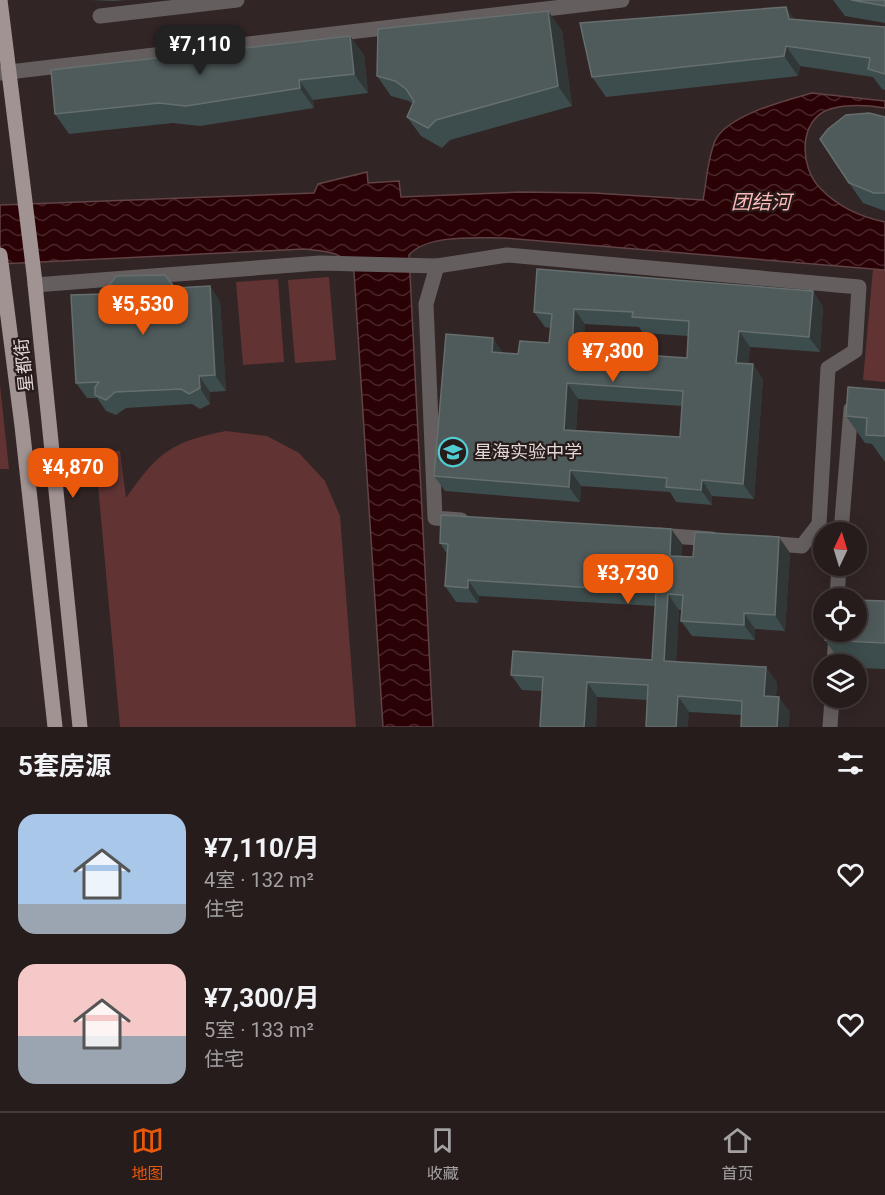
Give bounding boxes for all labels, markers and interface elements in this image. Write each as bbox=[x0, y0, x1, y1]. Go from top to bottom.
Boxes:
pin: ¥7,110 bbox=[151, 25, 249, 76]
text: ¥7,110 bbox=[169, 32, 231, 56]
water label: 团结河 bbox=[731, 190, 795, 214]
pin: ¥5,530 bbox=[94, 285, 192, 336]
text: ¥5,530 bbox=[112, 292, 174, 316]
pin: ¥7,300 bbox=[564, 332, 662, 383]
street label: 星都街 bbox=[10, 337, 37, 393]
text: ¥7,300 bbox=[582, 339, 644, 363]
school or university icon: 星海实验中学 bbox=[437, 436, 469, 468]
place label: 星海实验中学 bbox=[474, 441, 582, 462]
pin: ¥4,870 bbox=[24, 448, 122, 499]
text: ¥4,870 bbox=[42, 455, 104, 479]
north arrow bbox=[813, 522, 867, 576]
map controls bbox=[813, 522, 867, 708]
pin: ¥3,730 bbox=[579, 554, 677, 605]
text: ¥3,730 bbox=[597, 561, 659, 585]
button: locate bbox=[813, 588, 867, 642]
button: layers bbox=[813, 654, 867, 708]
icon: filters bbox=[834, 747, 867, 780]
text: 5套房源 bbox=[18, 751, 111, 781]
text: ¥7,110/月 bbox=[204, 833, 320, 863]
icon: home bbox=[66, 838, 138, 910]
icon: heart bbox=[834, 858, 867, 891]
text: 4室 · 132 m² bbox=[204, 868, 314, 892]
text: 住宅 bbox=[204, 897, 244, 921]
text: ¥7,300/月 bbox=[204, 983, 320, 1013]
icon: home bbox=[66, 988, 138, 1060]
icon: heart bbox=[834, 1008, 867, 1041]
text: 5室 · 133 m² bbox=[204, 1018, 314, 1042]
text: 住宅 bbox=[204, 1047, 244, 1071]
tab: 地图 bbox=[131, 1124, 164, 1184]
tab: 收藏 bbox=[426, 1124, 459, 1184]
tab: 首页 bbox=[721, 1124, 754, 1184]

